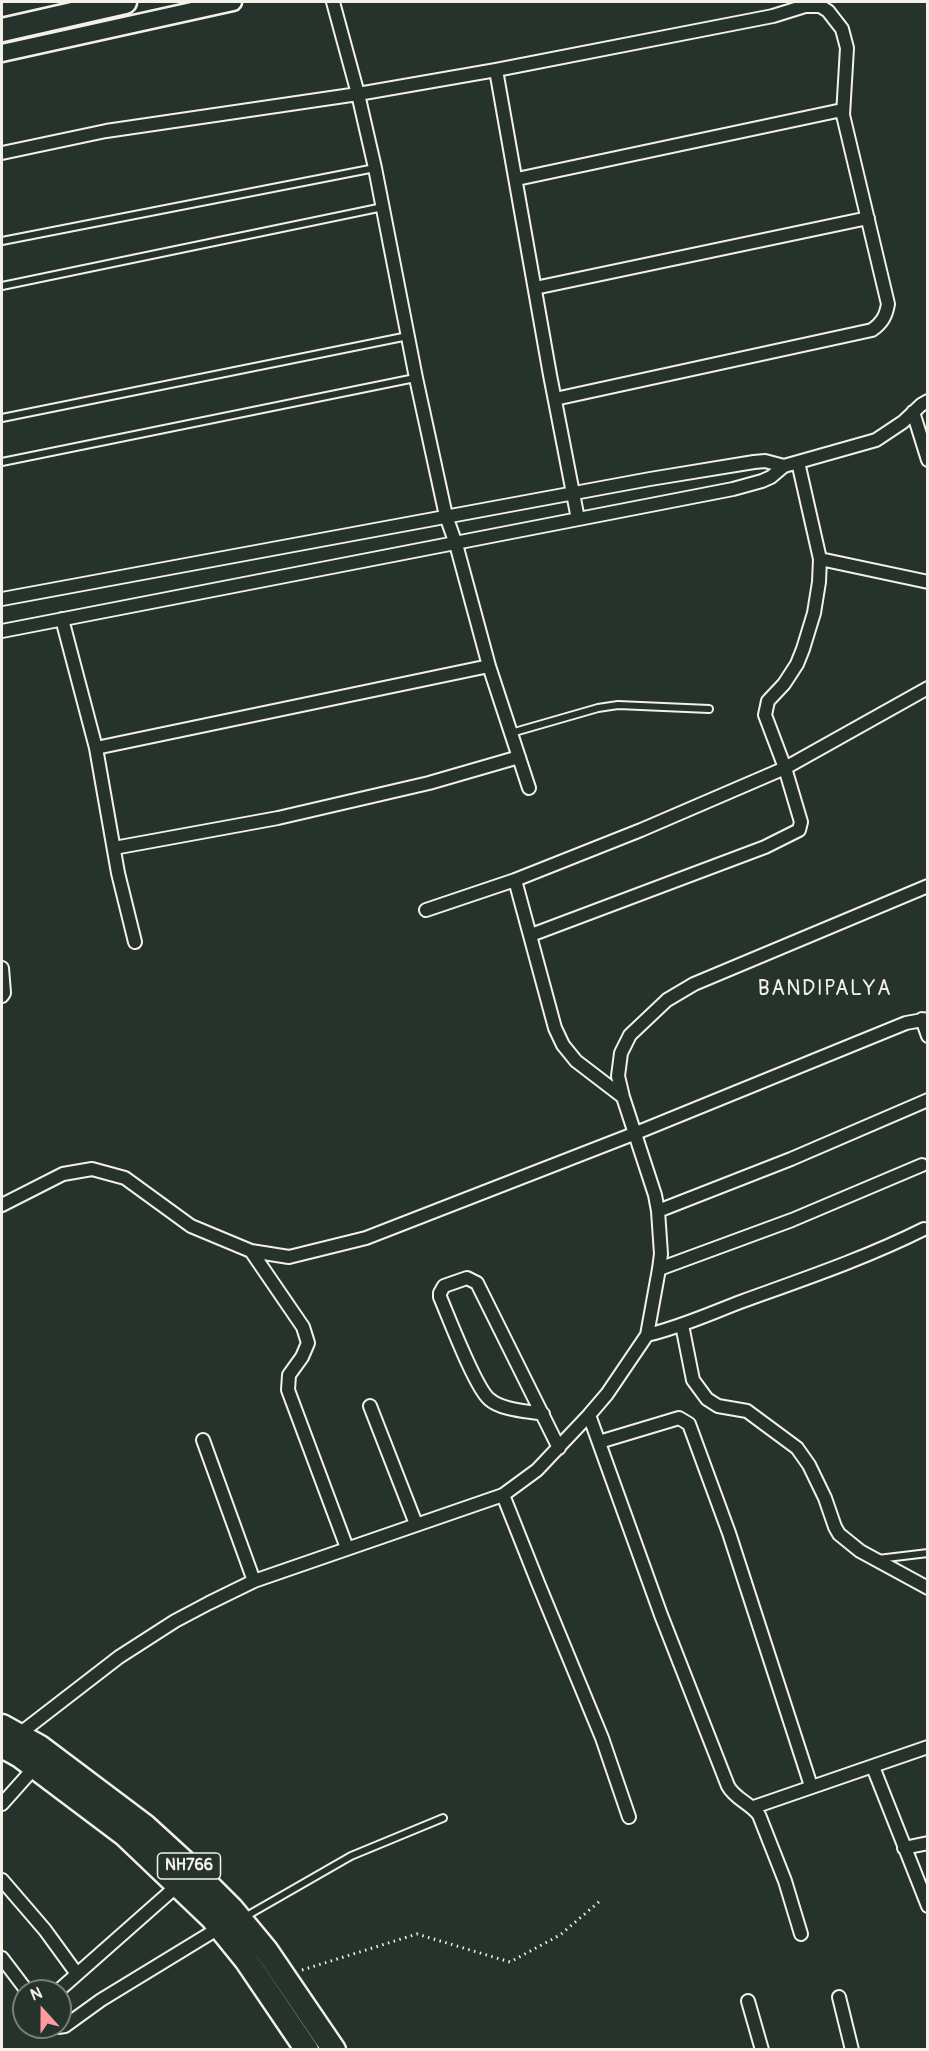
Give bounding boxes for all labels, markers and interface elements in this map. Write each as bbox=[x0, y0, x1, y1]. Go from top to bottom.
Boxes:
district label: BANDIPALYA bbox=[758, 977, 892, 1003]
road number: NH766 bbox=[158, 1853, 220, 1879]
north arrow bbox=[12, 1979, 72, 2039]
text: N bbox=[28, 1983, 45, 2005]

